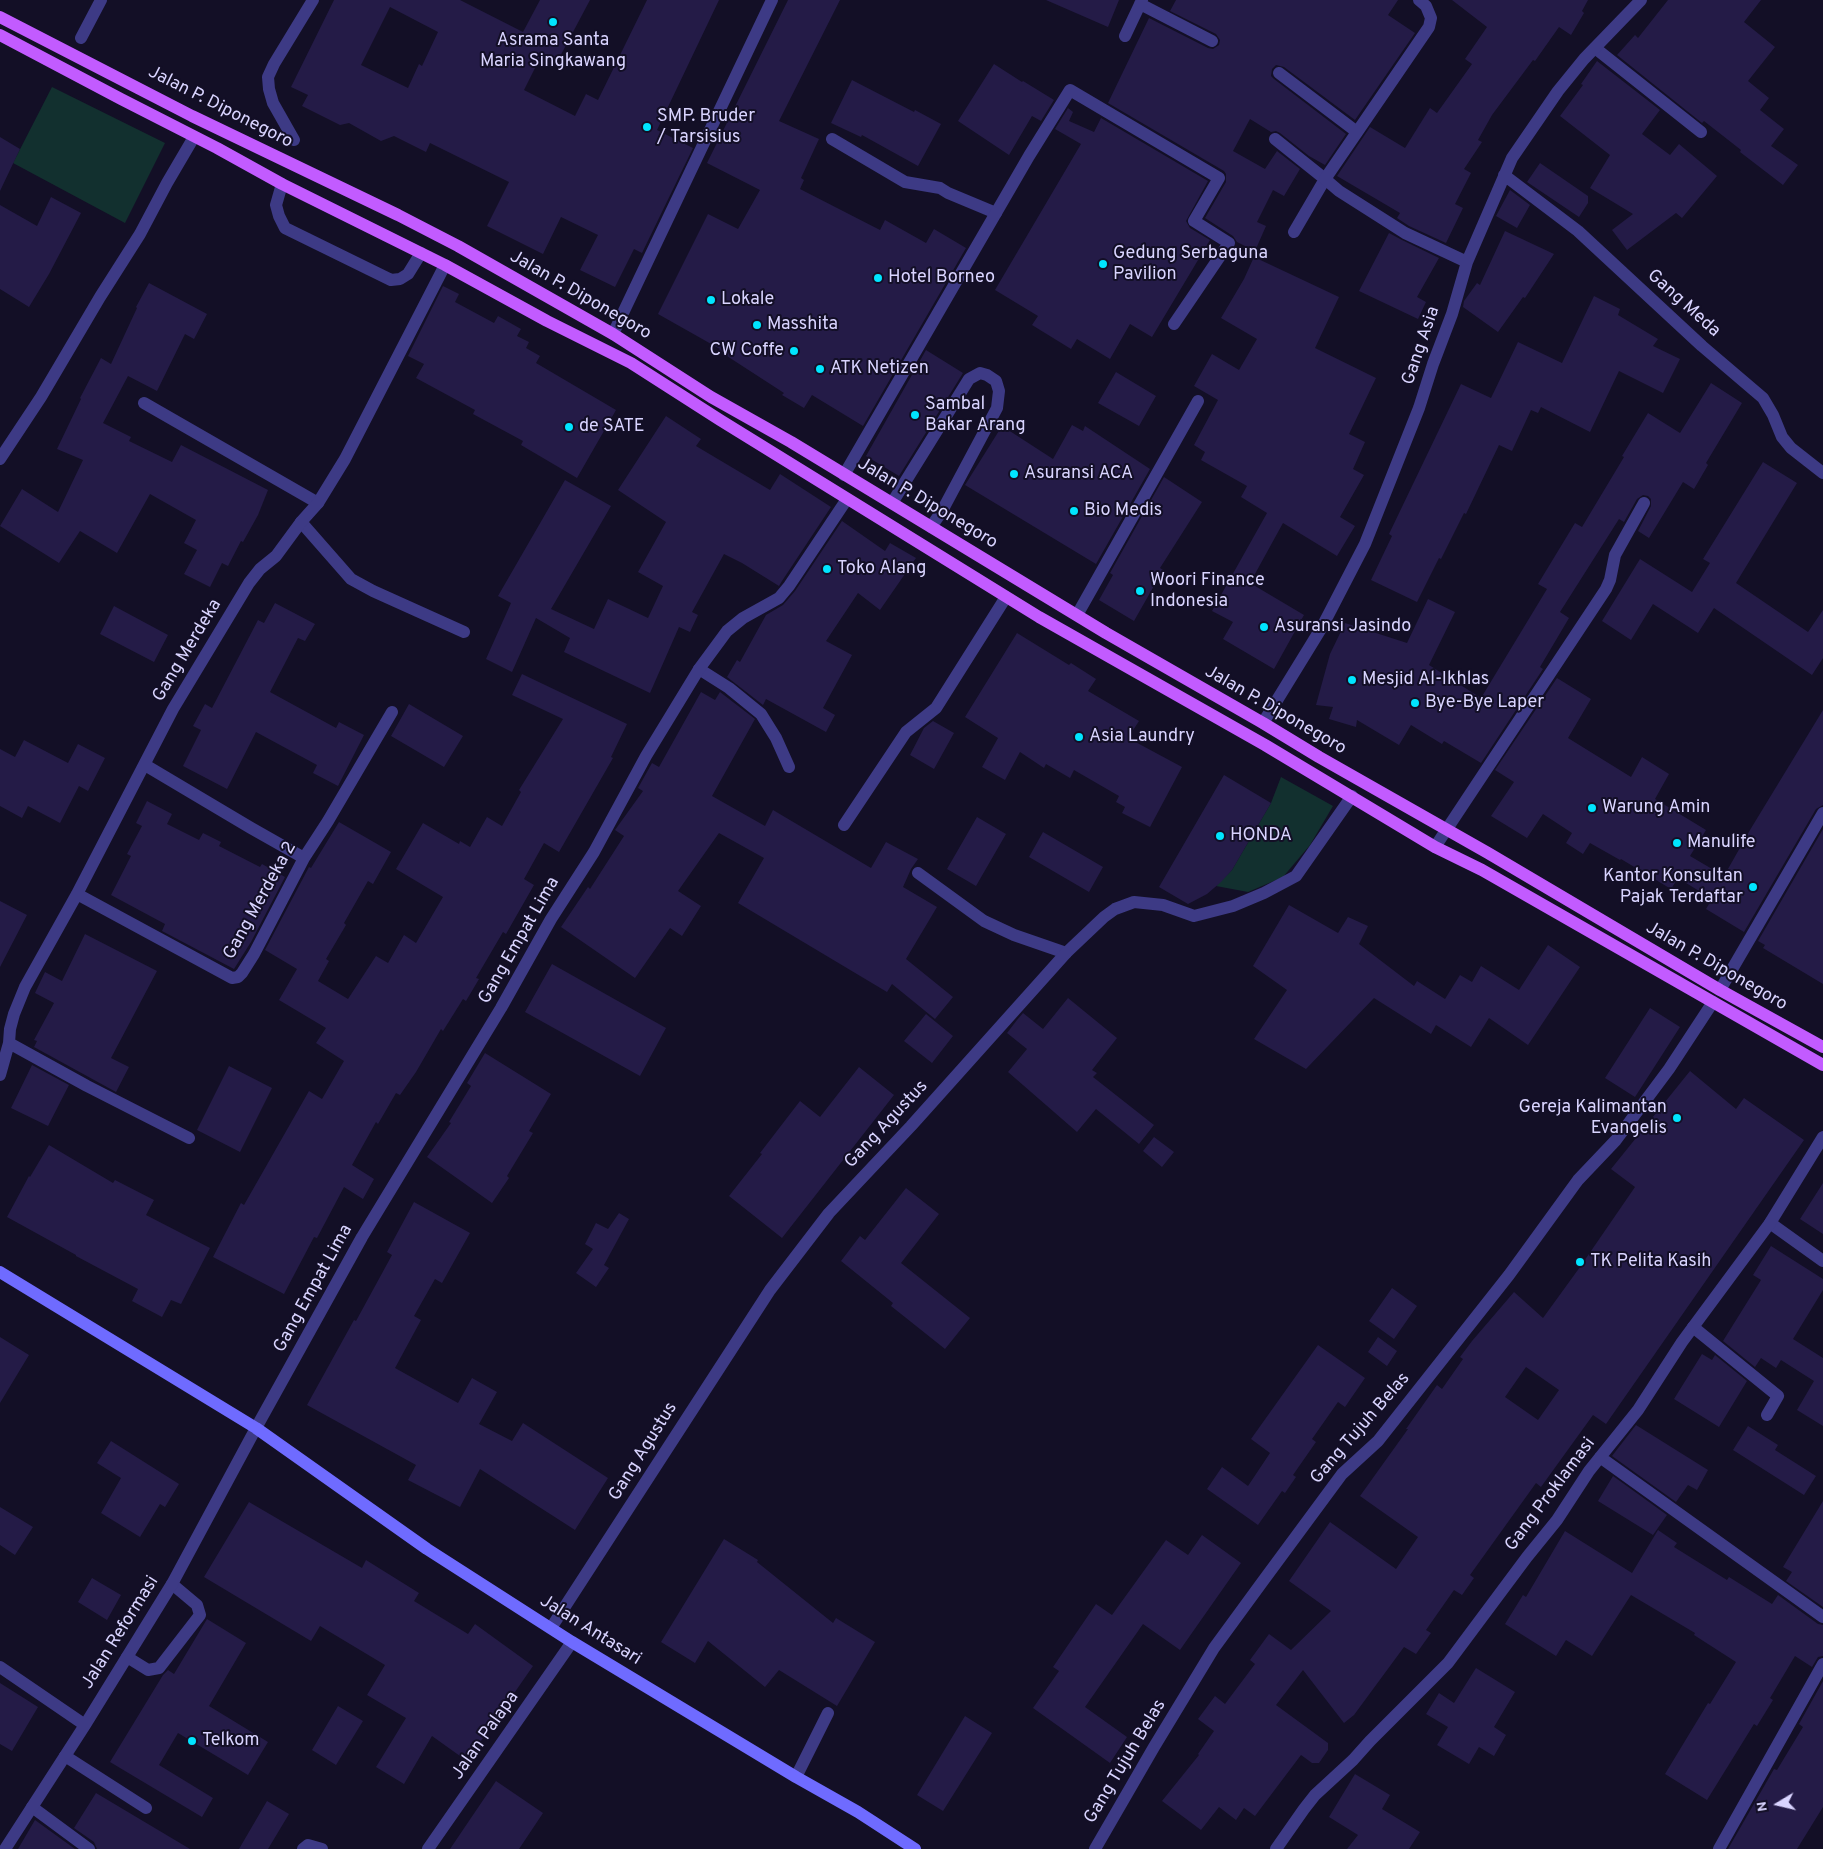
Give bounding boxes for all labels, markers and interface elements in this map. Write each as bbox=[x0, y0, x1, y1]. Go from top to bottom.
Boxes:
marker: Asrama Santa Maria Singkawang bbox=[547, 16, 559, 28]
place label: Asrama Santa Maria Singkawang bbox=[480, 30, 626, 72]
street label: Jalan P. Diponegoro bbox=[144, 62, 296, 154]
place label: SMP. Bruder / Tarsisius bbox=[657, 106, 755, 148]
marker: SMP. Bruder / Tarsisius bbox=[641, 121, 653, 133]
place label: Gedung Serbaguna Pavilion bbox=[1113, 243, 1268, 286]
street label: Jalan P. Diponegoro bbox=[505, 247, 655, 345]
marker: Gedung Serbaguna Pavilion bbox=[1097, 258, 1109, 270]
street label: Gang Meda bbox=[1642, 266, 1724, 342]
place label: Hotel Borneo bbox=[888, 267, 995, 289]
marker: Hotel Borneo bbox=[872, 272, 884, 284]
place label: Lokale bbox=[721, 289, 774, 311]
marker: Lokale bbox=[705, 294, 717, 306]
street label: Gang Asia bbox=[1399, 304, 1445, 388]
place label: Masshita bbox=[767, 314, 838, 336]
marker: Masshita bbox=[751, 319, 763, 331]
place label: CW Coffe bbox=[710, 340, 784, 362]
marker: CW Coffe bbox=[788, 345, 800, 357]
place label: ATK Netizen bbox=[830, 358, 929, 380]
marker: ATK Netizen bbox=[814, 363, 826, 375]
place label: Sambal Bakar Arang bbox=[925, 394, 1026, 436]
marker: Sambal Bakar Arang bbox=[909, 409, 921, 421]
place label: de SATE bbox=[579, 416, 645, 438]
marker: de SATE bbox=[563, 421, 575, 433]
street label: Jalan P. Diponegoro bbox=[853, 454, 1001, 554]
place label: Asuransi ACA bbox=[1024, 463, 1133, 485]
marker: Asuransi ACA bbox=[1008, 468, 1020, 480]
place label: Bio Medis bbox=[1084, 500, 1162, 522]
marker: Bio Medis bbox=[1068, 505, 1080, 517]
place label: Toko Alang bbox=[837, 558, 926, 580]
marker: Toko Alang bbox=[821, 563, 833, 575]
place label: Woori Finance Indonesia bbox=[1150, 570, 1265, 612]
marker: Woori Finance Indonesia bbox=[1134, 585, 1146, 597]
street label: Gang Merdeka bbox=[149, 596, 227, 706]
place label: Asuransi Jasindo bbox=[1274, 616, 1411, 638]
marker: Asuransi Jasindo bbox=[1258, 621, 1270, 633]
street label: Jalan P. Diponegoro bbox=[1200, 662, 1350, 760]
place label: Mesjid Al-Ikhlas bbox=[1362, 669, 1489, 691]
marker: Mesjid Al-Ikhlas bbox=[1346, 674, 1358, 686]
place label: Bye-Bye Laper bbox=[1425, 692, 1544, 714]
marker: Bye-Bye Laper bbox=[1409, 697, 1421, 709]
place label: Asia Laundry bbox=[1089, 726, 1195, 748]
marker: Asia Laundry bbox=[1073, 731, 1085, 743]
place label: Warung Amin bbox=[1602, 797, 1710, 819]
marker: Warung Amin bbox=[1586, 802, 1598, 814]
place label: HONDA bbox=[1230, 825, 1292, 847]
marker: HONDA bbox=[1214, 830, 1226, 842]
place label: Manulife bbox=[1687, 832, 1755, 854]
marker: Manulife bbox=[1671, 837, 1683, 849]
street label: Gang Merdeka 2 bbox=[220, 838, 302, 964]
place label: Kantor Konsultan Pajak Terdaftar bbox=[1603, 866, 1743, 909]
street label: Gang Empat Lima bbox=[475, 874, 565, 1008]
marker: Kantor Konsultan Pajak Terdaftar bbox=[1747, 881, 1759, 893]
street label: Jalan P. Diponegoro bbox=[1641, 918, 1791, 1016]
street label: Gang Agustus bbox=[841, 1077, 933, 1173]
place label: Gereja Kalimantan Evangelis bbox=[1519, 1097, 1667, 1140]
marker: Gereja Kalimantan Evangelis bbox=[1671, 1112, 1683, 1124]
street label: Gang Empat Lima bbox=[270, 1221, 358, 1357]
place label: TK Pelita Kasih bbox=[1590, 1251, 1711, 1273]
marker: TK Pelita Kasih bbox=[1574, 1256, 1586, 1268]
street label: Gang Tujuh Belas bbox=[1307, 1369, 1415, 1489]
street label: Gang Agustus bbox=[605, 1399, 683, 1505]
street label: Gang Proklamasi bbox=[1501, 1434, 1601, 1556]
street label: Jalan Reformasi bbox=[78, 1573, 164, 1693]
street label: Jalan Antasari bbox=[535, 1591, 645, 1671]
street label: Jalan Palapa bbox=[448, 1688, 524, 1784]
street label: Gang Tujuh Belas bbox=[1080, 1696, 1172, 1828]
place label: Telkom bbox=[202, 1730, 259, 1752]
marker: Telkom bbox=[186, 1735, 198, 1747]
north arrow bbox=[1753, 1779, 1803, 1829]
text: N bbox=[1754, 1800, 1772, 1813]

